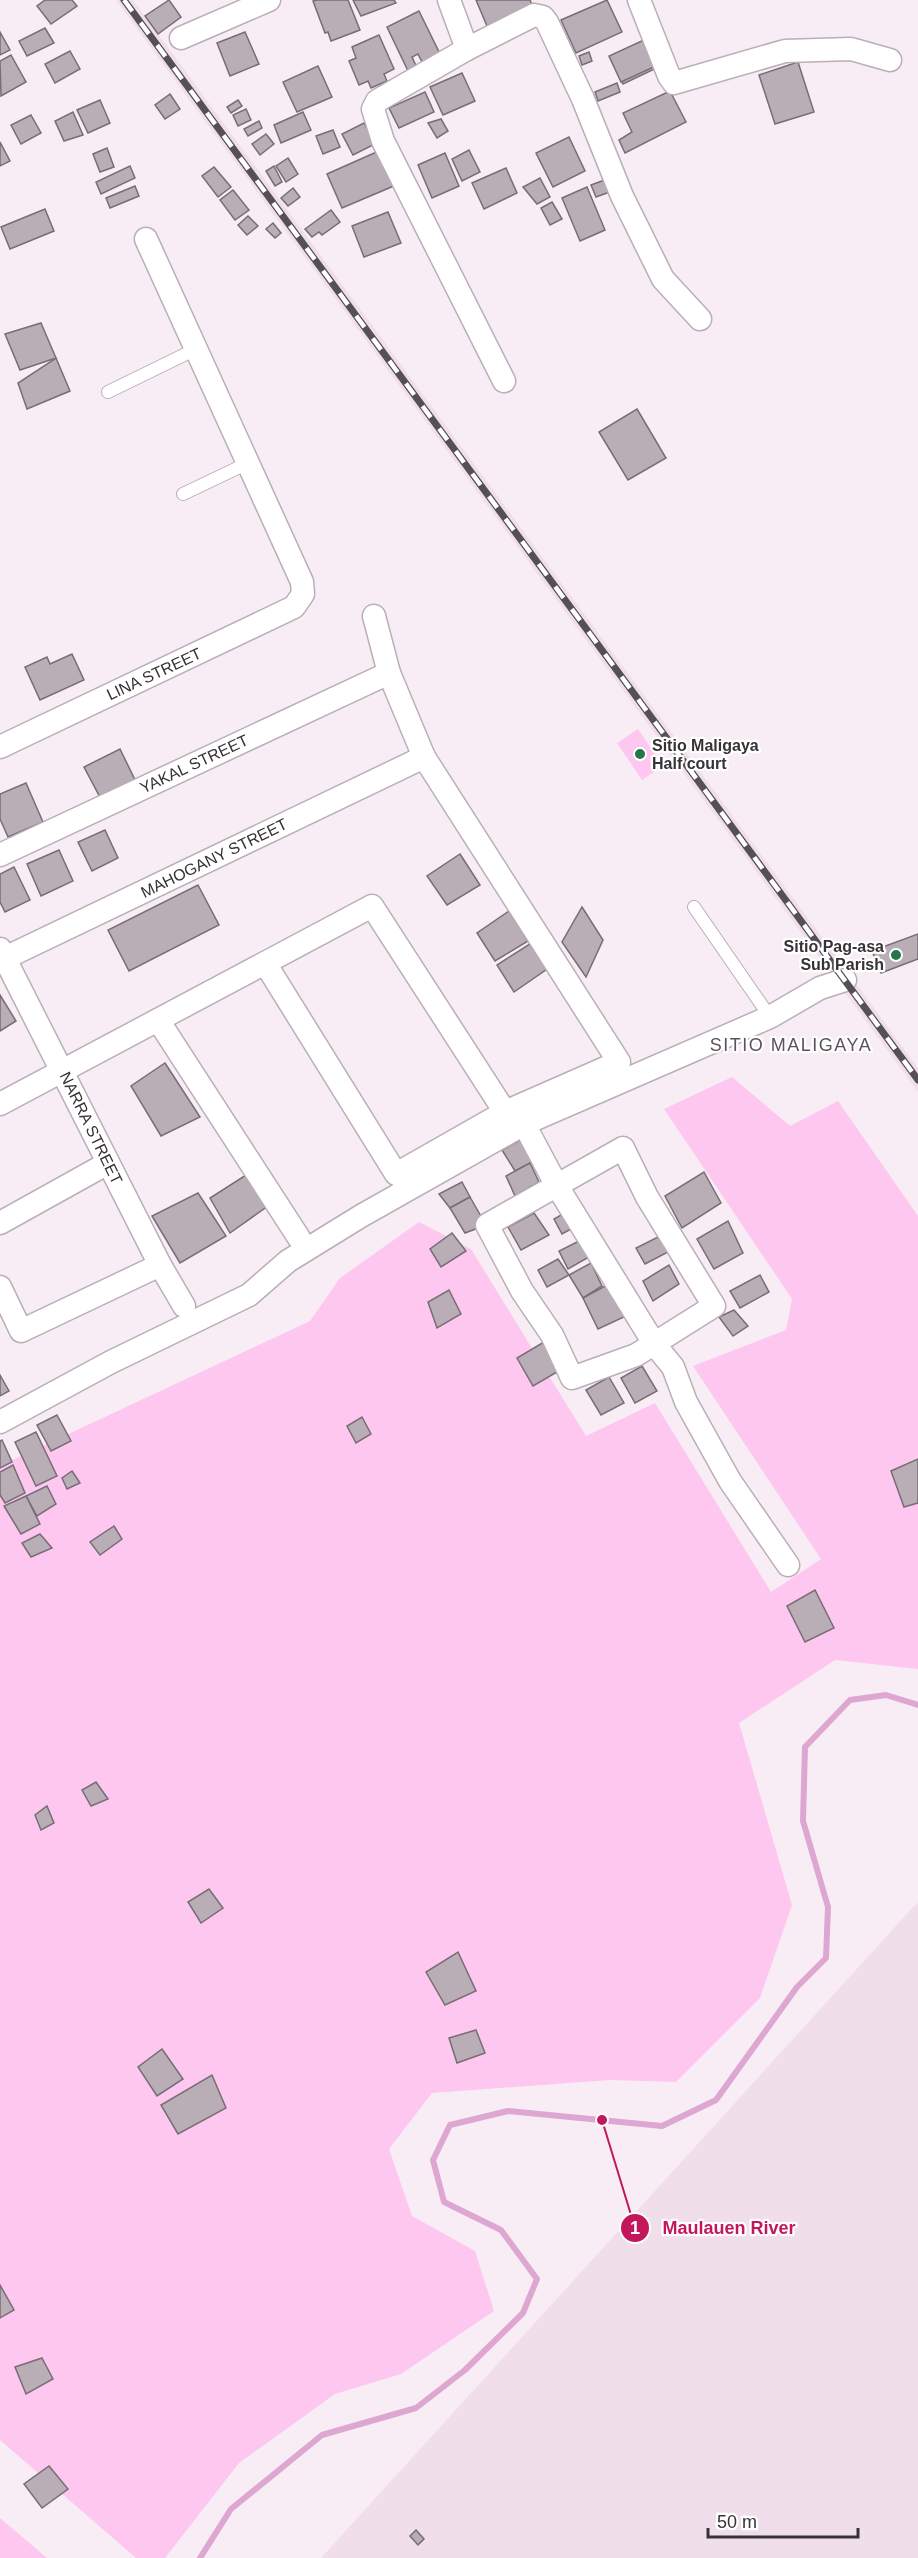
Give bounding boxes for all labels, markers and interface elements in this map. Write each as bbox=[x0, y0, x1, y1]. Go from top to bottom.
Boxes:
street label: LINA STREET bbox=[104, 645, 204, 703]
street label: YAKAL STREET bbox=[137, 731, 251, 797]
place label: Sitio Maligaya Half court bbox=[652, 737, 759, 772]
marker: Sitio Maligaya Half court bbox=[633, 747, 647, 761]
street label: MAHOGANY STREET bbox=[138, 815, 290, 901]
place label: Sitio Pag-asa Sub Parish bbox=[784, 938, 884, 973]
marker: Sitio Pag-asa Sub Parish bbox=[889, 948, 903, 962]
district label: SITIO MALIGAYA bbox=[710, 1035, 872, 1055]
street label: NARRA STREET bbox=[56, 1069, 126, 1187]
callout: Maulauen River bbox=[620, 2210, 807, 2246]
text: 1 bbox=[630, 2218, 640, 2238]
text: Maulauen River bbox=[662, 2218, 796, 2238]
scale bar bbox=[708, 2501, 858, 2539]
text: 50 m bbox=[717, 2512, 757, 2532]

